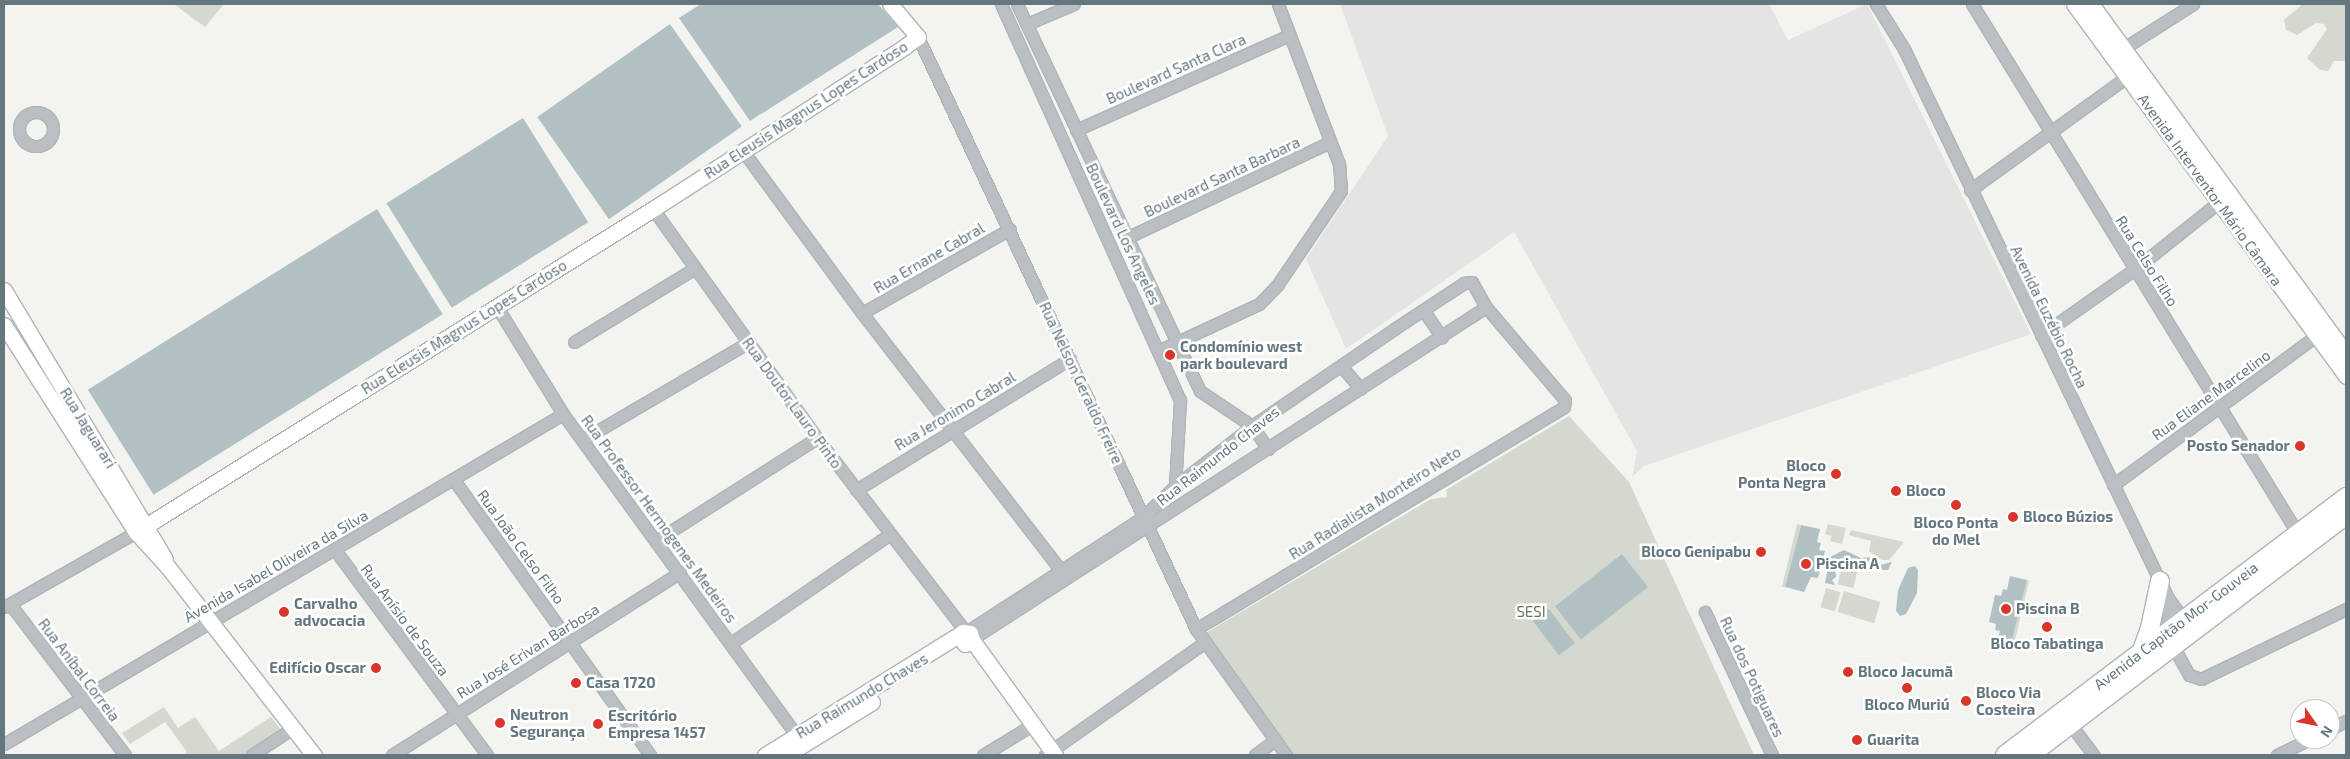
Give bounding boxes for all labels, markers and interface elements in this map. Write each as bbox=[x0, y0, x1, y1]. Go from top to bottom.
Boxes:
street label: Boulevard Santa Clara bbox=[1103, 30, 1249, 108]
street label: Rua Eleusis Magnus Lopes Cardoso bbox=[701, 37, 911, 183]
street label: Avenida Interventor Mário Câmara bbox=[2134, 90, 2286, 290]
street label: Boulevard Santa Barbara bbox=[1141, 133, 1303, 221]
street label: Boulevard Los Angeles bbox=[1082, 160, 1164, 308]
street label: Rua Celso Filho bbox=[2112, 212, 2182, 310]
street label: Rua Ernane Cabral bbox=[870, 219, 988, 297]
street label: Avenida Euzébio Rocha bbox=[2007, 243, 2091, 391]
street label: Rua Eleusis Magnus Lopes Cardoso bbox=[358, 256, 570, 398]
street label: Rua Nelson Geraldo Freire bbox=[1036, 299, 1126, 467]
street label: Rua Doutor Lauro Pinto bbox=[738, 334, 846, 472]
place label: Condomínio west park boulevard bbox=[1180, 337, 1302, 372]
street label: Rua Eliane Marcelino bbox=[2148, 346, 2274, 444]
marker: Condomínio west park boulevard bbox=[1164, 349, 1176, 361]
street label: Rua Jeronimo Cabral bbox=[891, 368, 1019, 454]
street label: Rua Jaguarari bbox=[56, 384, 120, 472]
street label: Rua Raimundo Chaves bbox=[1153, 403, 1283, 509]
street label: Rua Professor Hermogenes Medeiros bbox=[577, 411, 741, 627]
place label: Posto Senador bbox=[2187, 437, 2290, 455]
marker: Posto Senador bbox=[2294, 440, 2306, 452]
street label: Rua Radialista Monteiro Neto bbox=[1286, 443, 1464, 563]
place label: Bloco Ponta Negra bbox=[1738, 456, 1826, 491]
marker: Bloco Ponta Negra bbox=[1830, 468, 1842, 480]
place label: Bloco bbox=[1906, 482, 1946, 500]
marker: Bloco bbox=[1890, 485, 1902, 497]
street label: Rua João Celso Filho bbox=[473, 486, 569, 608]
marker: Bloco Ponta do Mel bbox=[1950, 499, 1962, 511]
street label: Avenida Isabel Oliveira da Silva bbox=[181, 506, 371, 626]
place label: Bloco Búzios bbox=[2023, 508, 2113, 526]
marker: Bloco Búzios bbox=[2007, 511, 2019, 523]
place label: Bloco Ponta do Mel bbox=[1914, 513, 1998, 548]
place label: Bloco Genipabu bbox=[1641, 543, 1751, 561]
marker: Bloco Genipabu bbox=[1755, 546, 1767, 558]
place label: Piscina A bbox=[1816, 555, 1880, 573]
marker: Piscina A bbox=[1800, 558, 1812, 570]
street label: Avenida Capitão Mor-Gouveia bbox=[2090, 558, 2262, 694]
street label: Rua Anísio de Souza bbox=[357, 560, 453, 680]
place label: Carvalho advocacia bbox=[294, 594, 365, 629]
street label: Rua José Erivan Barbosa bbox=[453, 600, 603, 702]
place label: Piscina B bbox=[2016, 600, 2080, 618]
park label: SESI bbox=[1516, 603, 1546, 621]
marker: Piscina B bbox=[2000, 603, 2012, 615]
marker: Carvalho advocacia bbox=[278, 606, 290, 618]
street label: Rua dos Potiguares bbox=[1716, 614, 1788, 740]
street label: Rua Aníbal Correia bbox=[34, 615, 124, 725]
marker: Bloco Tabatinga bbox=[2041, 621, 2053, 633]
place label: Bloco Tabatinga bbox=[1990, 635, 2104, 653]
street label: Rua Raimundo Chaves bbox=[793, 650, 931, 742]
place label: Edifício Oscar bbox=[269, 659, 366, 677]
marker: Edifício Oscar bbox=[370, 662, 382, 674]
place label: Bloco Jacumã bbox=[1858, 663, 1953, 681]
marker: Bloco Jacumã bbox=[1842, 666, 1854, 678]
place label: Casa 1720 bbox=[586, 674, 656, 692]
marker: Casa 1720 bbox=[570, 677, 582, 689]
marker: Bloco Muriú bbox=[1901, 682, 1913, 694]
place label: Bloco Via Costeira bbox=[1976, 683, 2041, 718]
marker: Bloco Via Costeira bbox=[1960, 695, 1972, 707]
place label: Bloco Muriú bbox=[1864, 696, 1950, 714]
north arrow bbox=[2290, 699, 2340, 749]
place label: Neutron Segurança bbox=[510, 705, 585, 740]
place label: Escritório Empresa 1457 bbox=[608, 706, 706, 741]
marker: Neutron Segurança bbox=[494, 717, 506, 729]
marker: Escritório Empresa 1457 bbox=[592, 718, 604, 730]
text: N bbox=[2317, 723, 2337, 741]
place label: Guarita bbox=[1867, 731, 1919, 749]
marker: Guarita bbox=[1851, 734, 1863, 746]

